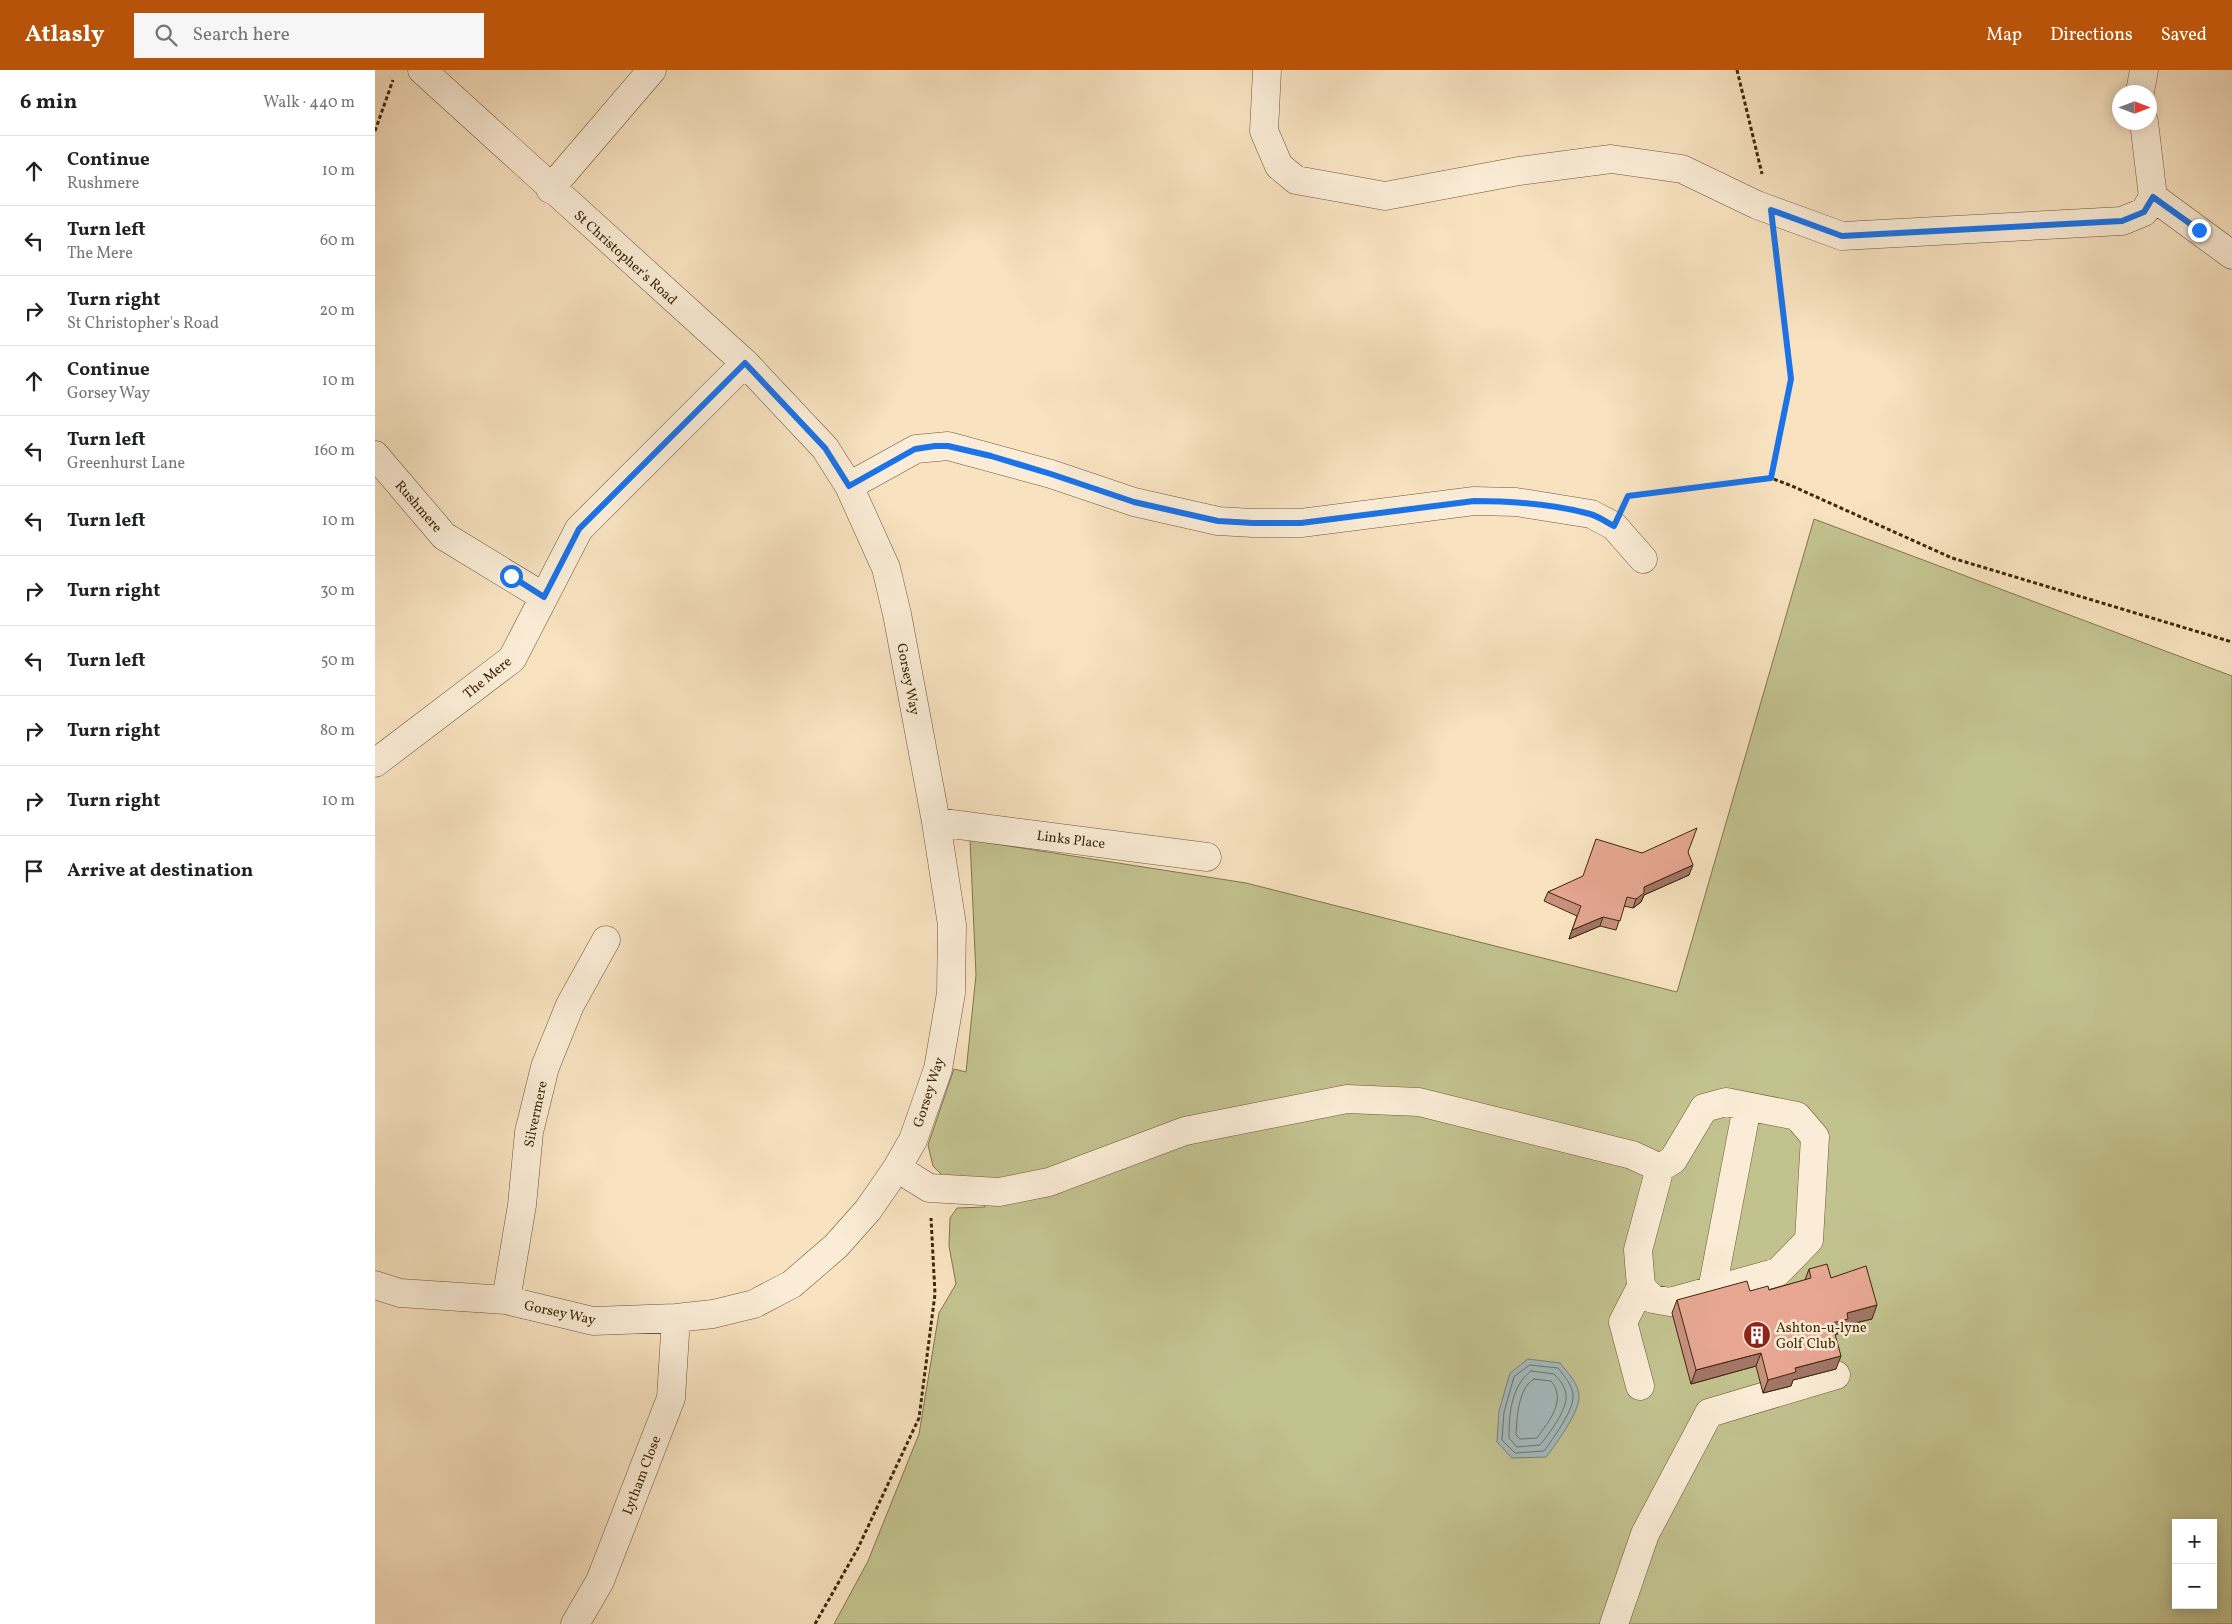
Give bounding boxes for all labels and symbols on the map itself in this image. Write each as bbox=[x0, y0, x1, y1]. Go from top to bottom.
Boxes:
north arrow bbox=[2112, 85, 2157, 130]
street label: St Christopher's Road bbox=[569, 207, 681, 310]
route end bbox=[2188, 219, 2211, 242]
street label: Rushmere bbox=[390, 477, 446, 537]
route start bbox=[500, 565, 523, 588]
street label: Gorsey Way bbox=[891, 642, 924, 717]
street label: The Mere bbox=[460, 652, 517, 704]
street label: Links Place bbox=[1035, 827, 1107, 854]
street label: Gorsey Way bbox=[909, 1055, 950, 1130]
street label: Silvermere bbox=[520, 1079, 553, 1149]
street label: Gorsey Way bbox=[522, 1297, 598, 1330]
place label: Ashton-u-lyne Golf Club bbox=[1776, 1319, 1867, 1354]
building icon: Ashton-u-lyne Golf Club bbox=[1742, 1320, 1772, 1350]
street label: Lytham Close bbox=[619, 1433, 666, 1518]

